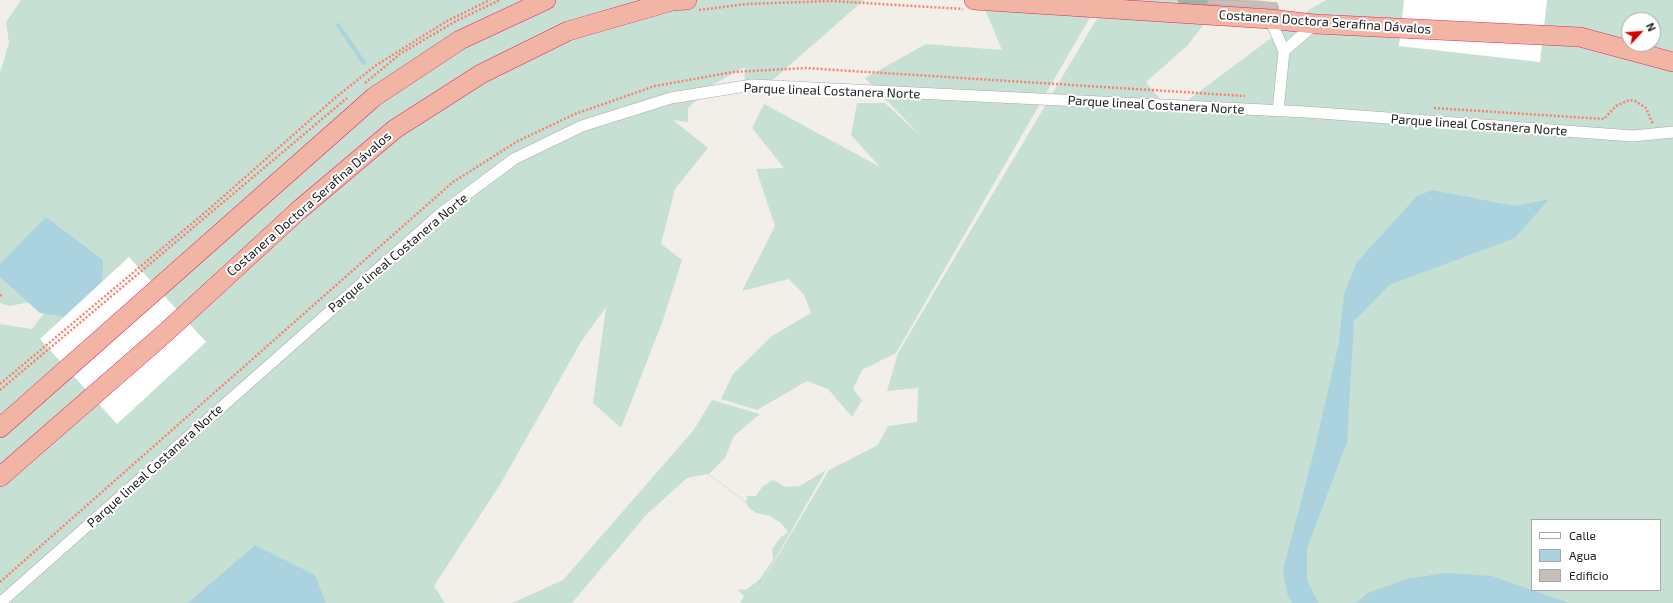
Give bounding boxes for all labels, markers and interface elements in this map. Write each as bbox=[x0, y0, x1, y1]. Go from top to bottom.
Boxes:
street label: Costanera Doctora Serafina Dávalos bbox=[1218, 7, 1432, 37]
north arrow bbox=[1621, 12, 1661, 52]
text: N bbox=[1644, 21, 1659, 33]
street label: Parque lineal Costanera Norte bbox=[743, 80, 921, 102]
street label: Parque lineal Costanera Norte bbox=[1067, 93, 1245, 117]
street label: Parque lineal Costanera Norte bbox=[1390, 111, 1568, 139]
street label: Costanera Doctora Serafina Dávalos bbox=[224, 128, 394, 280]
street label: Parque lineal Costanera Norte bbox=[325, 190, 471, 316]
street label: Parque lineal Costanera Norte bbox=[84, 401, 226, 531]
legend bbox=[1531, 519, 1661, 591]
text: Calle bbox=[1569, 528, 1596, 542]
text: Agua bbox=[1569, 548, 1597, 562]
text: Edificio bbox=[1569, 568, 1609, 582]

